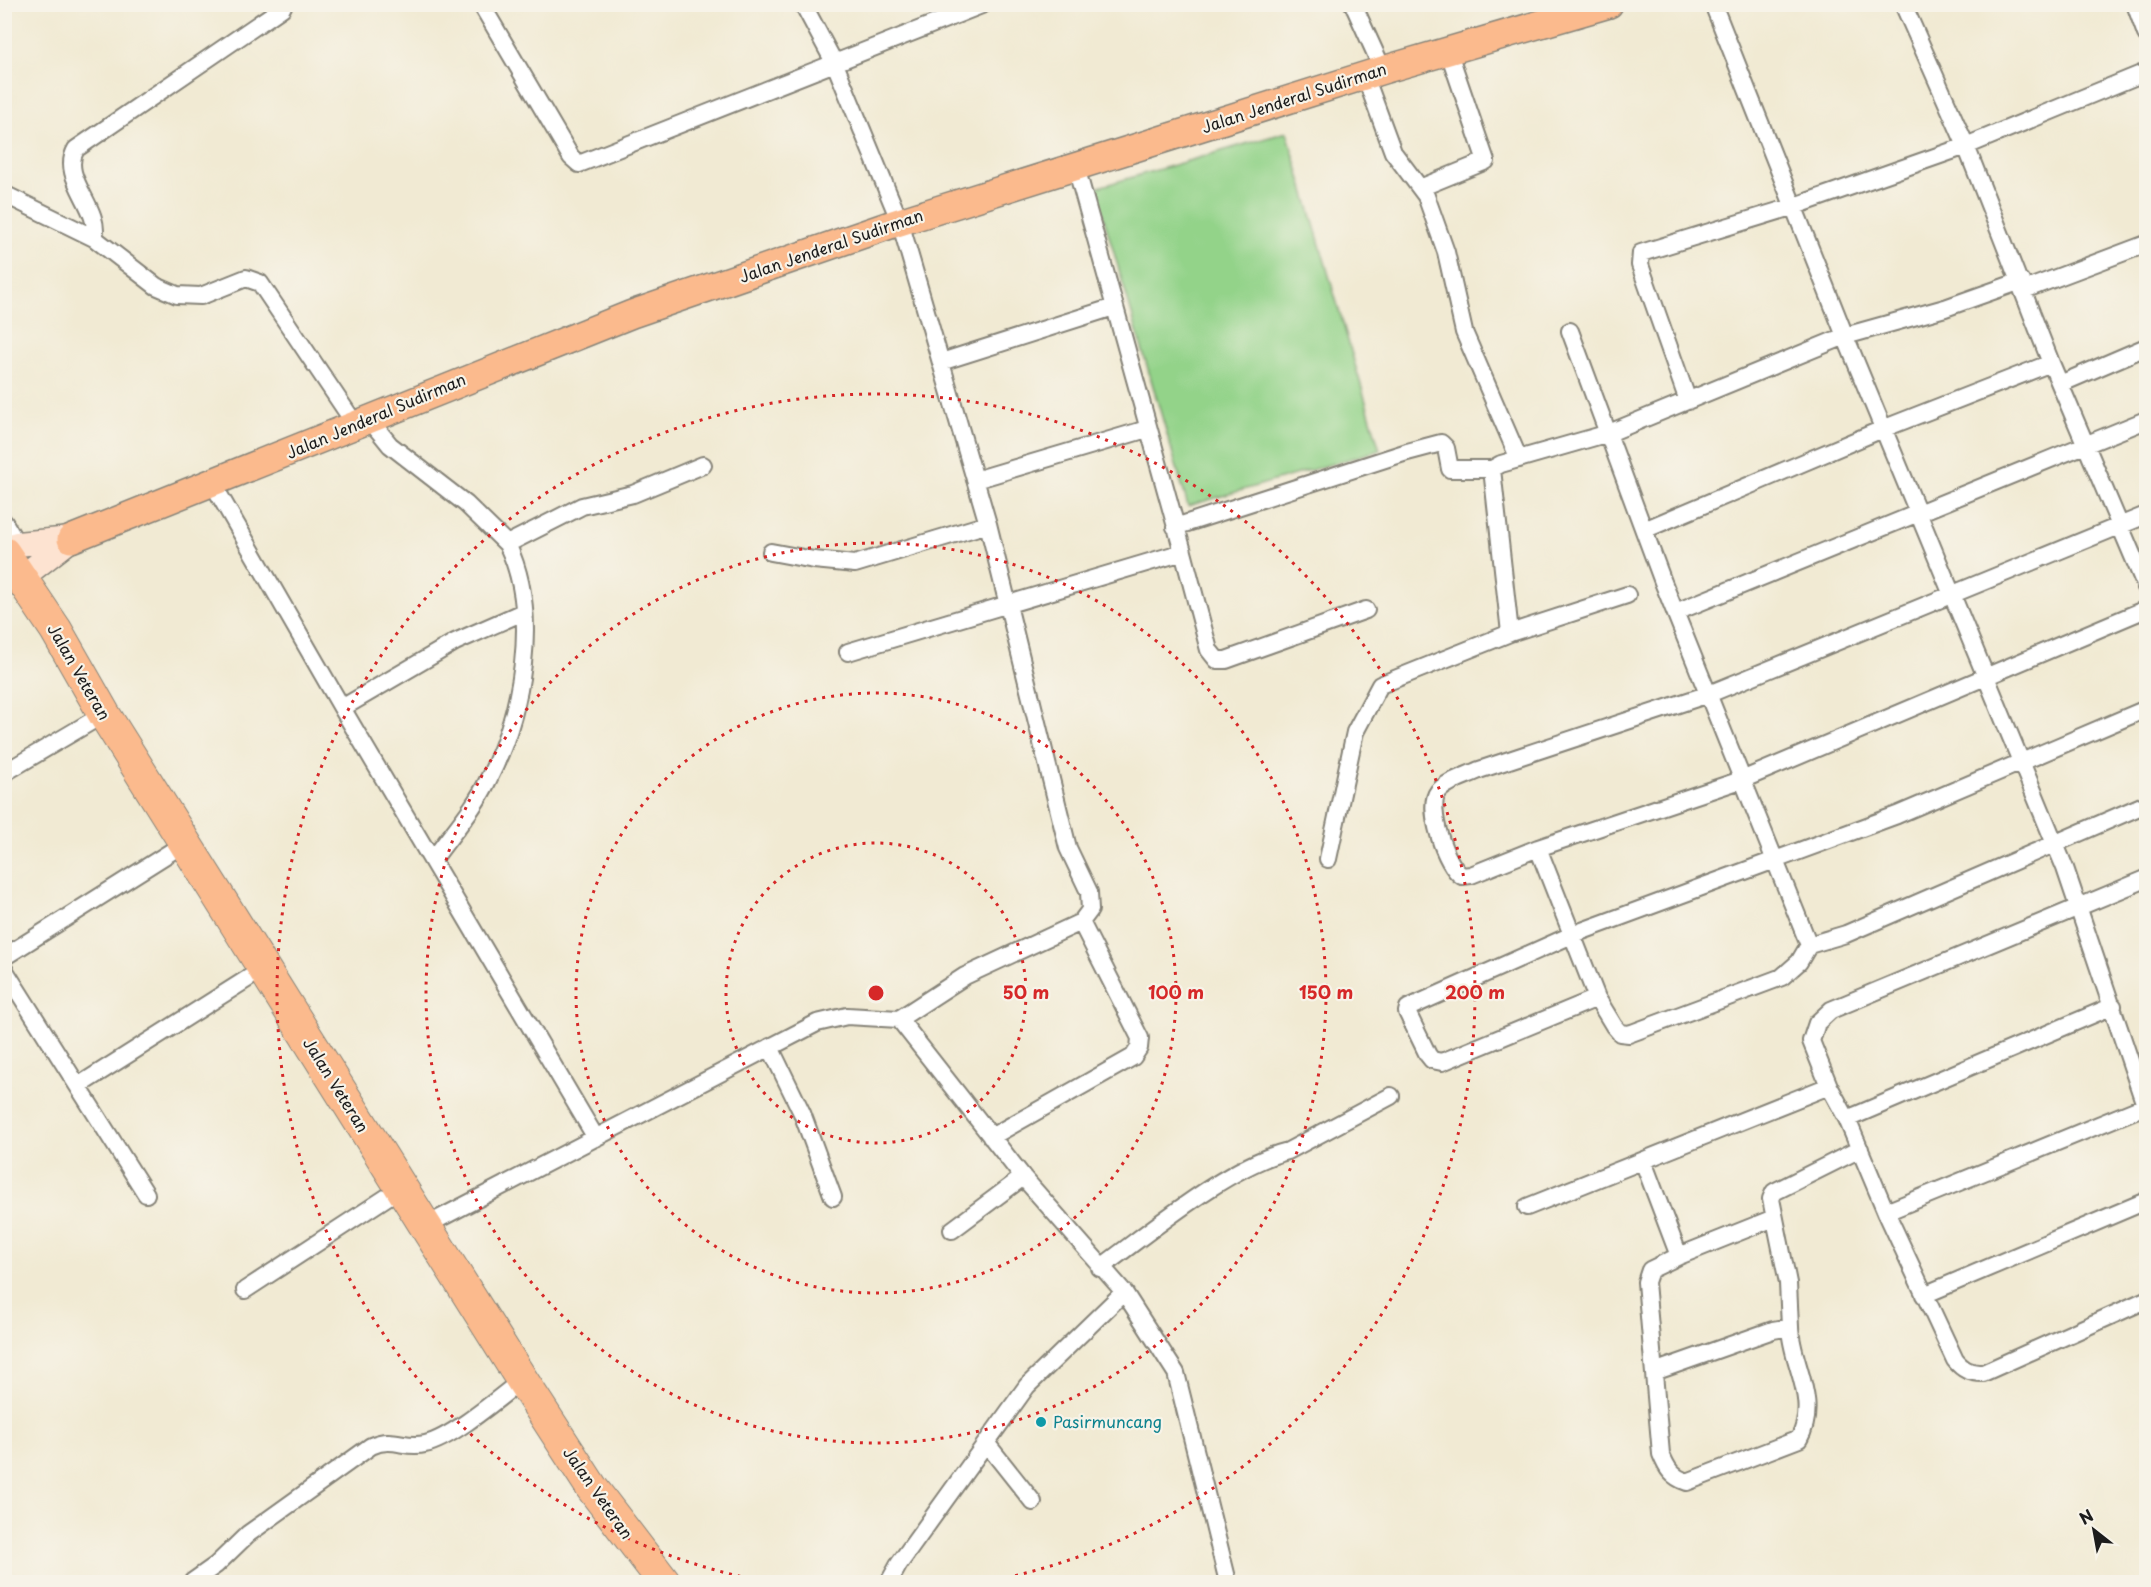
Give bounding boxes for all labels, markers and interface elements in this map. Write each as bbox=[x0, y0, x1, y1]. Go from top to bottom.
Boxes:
street label: Jalan Jenderal Sudirman bbox=[1198, 56, 1389, 138]
street label: Jalan Jenderal Sudirman bbox=[735, 202, 926, 288]
street label: Jalan Jenderal Sudirman bbox=[282, 366, 469, 464]
street label: Jalan Veteran bbox=[43, 619, 117, 724]
text: 50 m bbox=[1003, 978, 1049, 1005]
text: 100 m bbox=[1148, 978, 1204, 1005]
text: 150 m bbox=[1299, 978, 1353, 1005]
text: 200 m bbox=[1445, 978, 1505, 1005]
centre of rings bbox=[866, 983, 886, 1003]
street label: Jalan Veteran bbox=[298, 1032, 376, 1137]
place label: Pasirmuncang bbox=[1053, 1409, 1162, 1433]
marker: Pasirmuncang bbox=[1034, 1415, 1048, 1429]
street label: Jalan Veteran bbox=[558, 1441, 640, 1543]
north arrow bbox=[2064, 1500, 2124, 1560]
text: N bbox=[2074, 1503, 2097, 1530]

